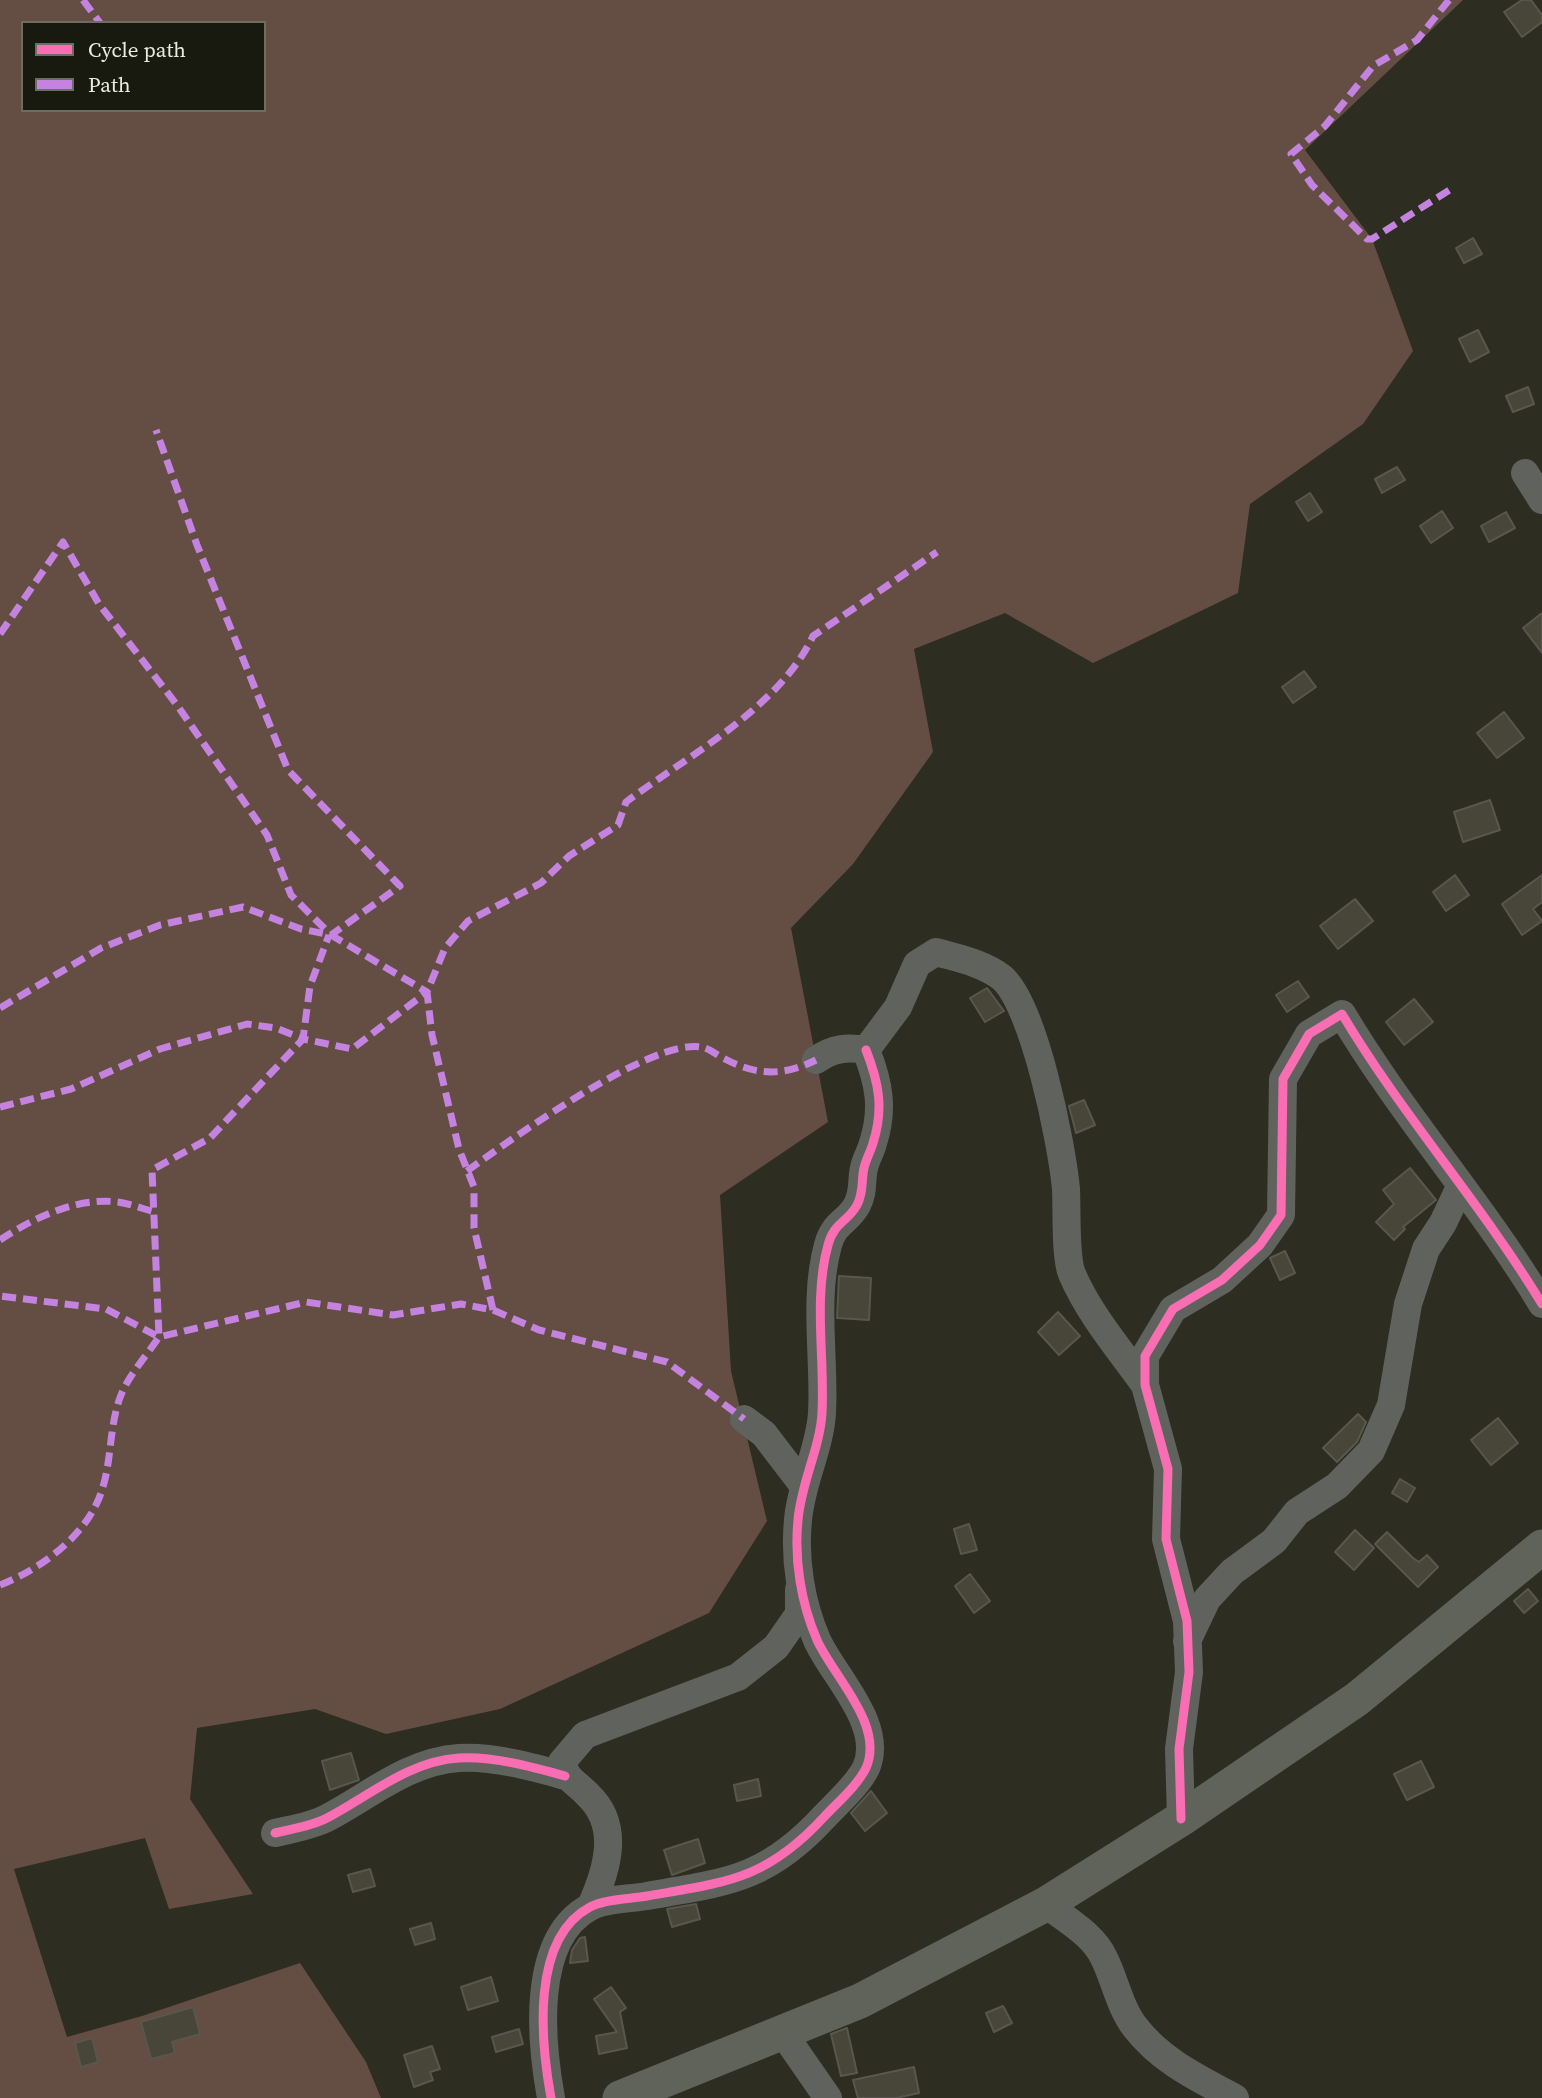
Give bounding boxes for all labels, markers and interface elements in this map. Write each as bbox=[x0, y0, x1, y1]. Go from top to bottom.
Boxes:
legend bbox=[21, 21, 266, 112]
text: Cycle path bbox=[88, 35, 186, 64]
text: Path bbox=[88, 70, 131, 99]

